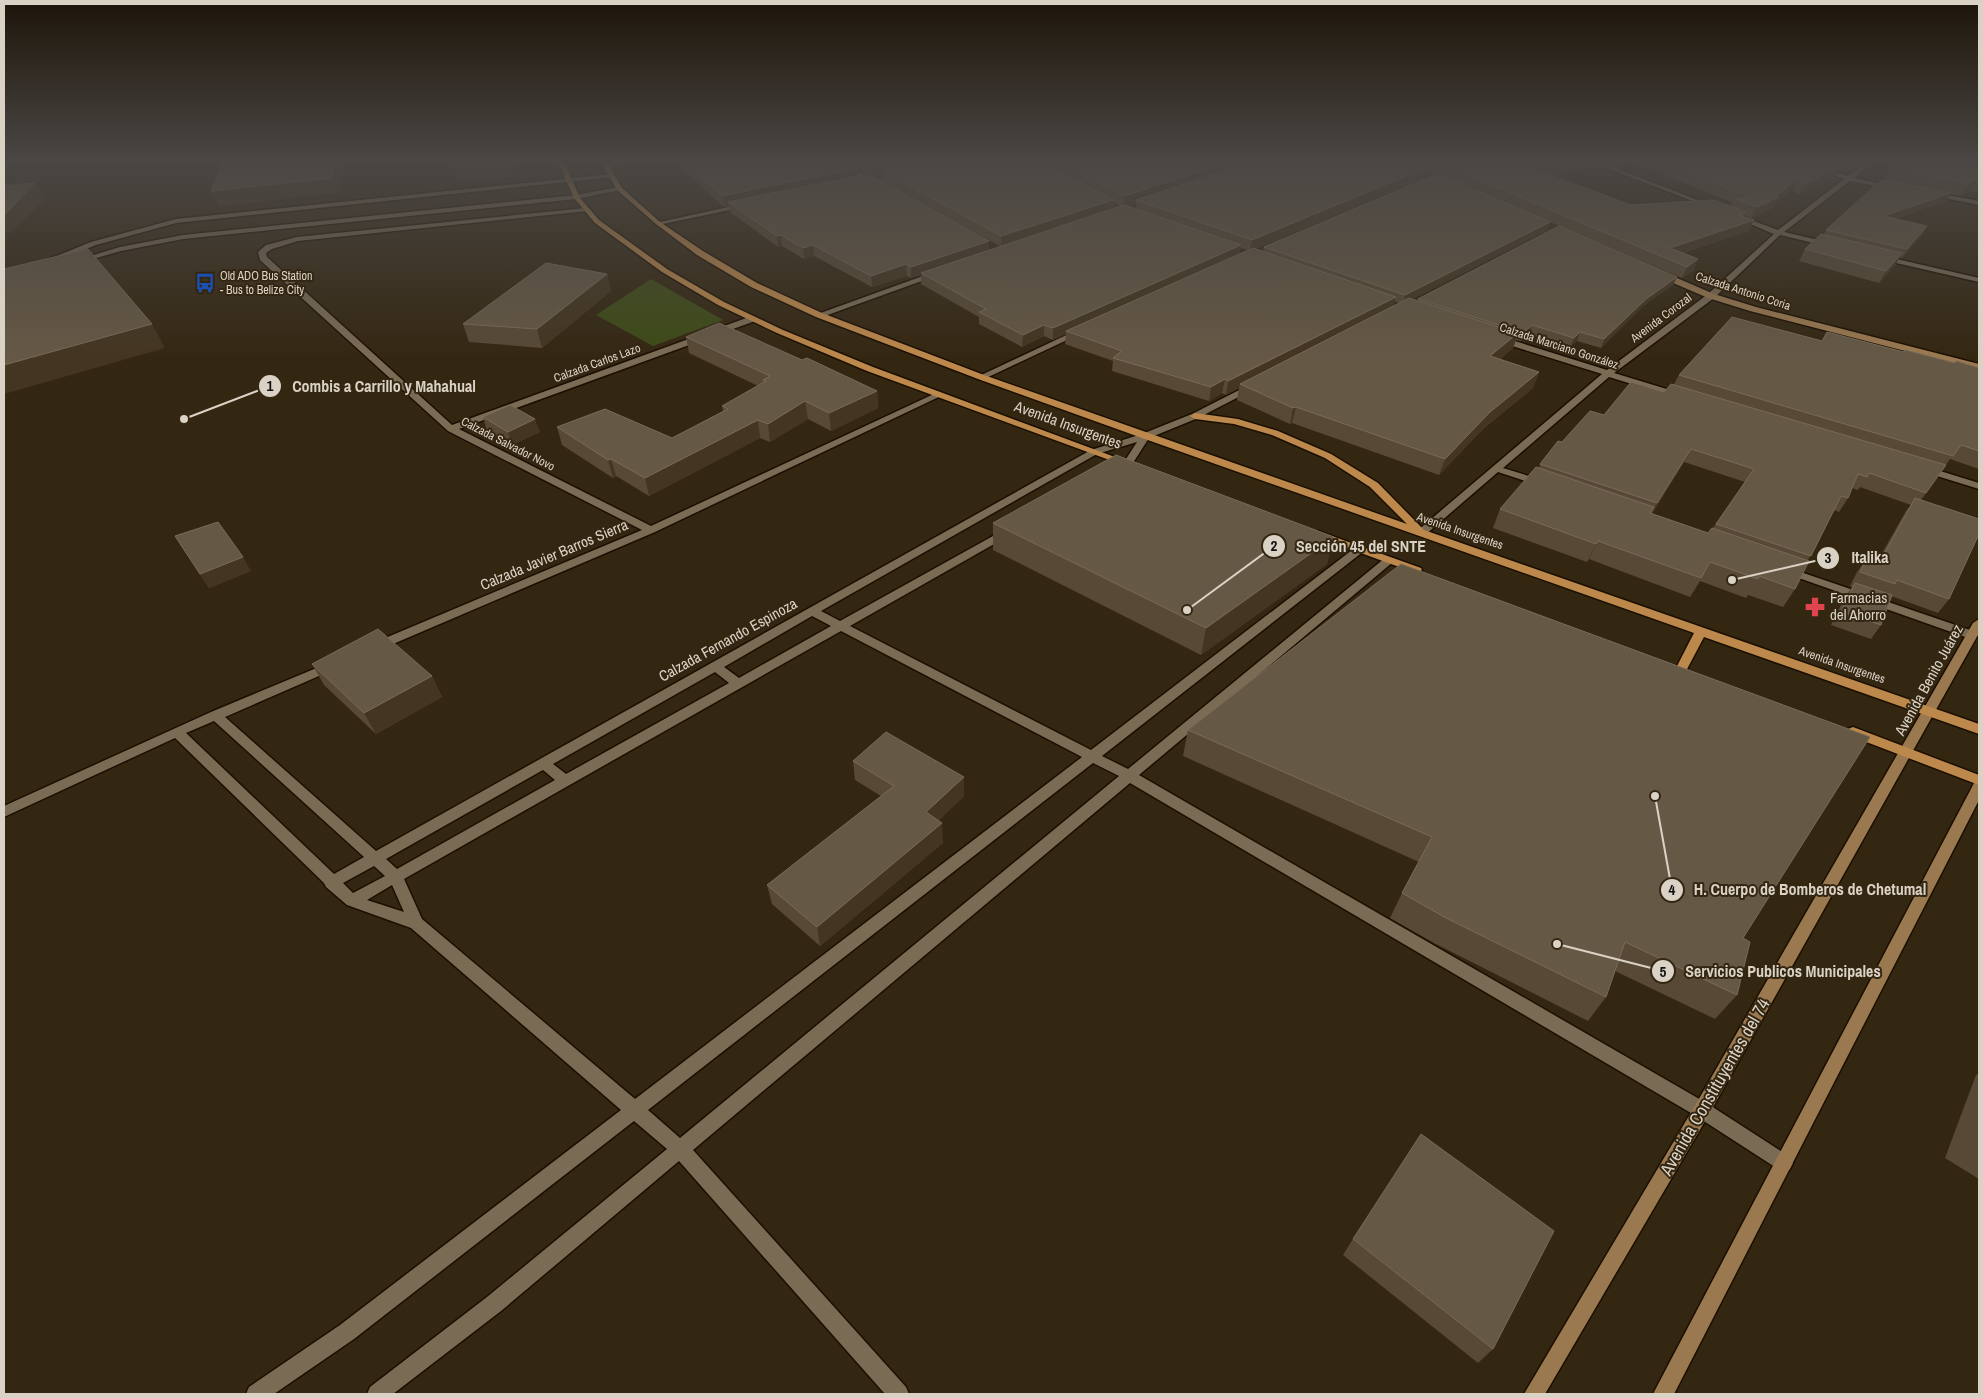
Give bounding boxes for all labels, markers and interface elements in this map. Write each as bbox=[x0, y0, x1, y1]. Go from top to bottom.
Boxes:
place label: Old ADO Bus Station - Bus to Belize City bbox=[220, 268, 312, 298]
street label: Calzada Antonio Coria bbox=[1693, 268, 1793, 314]
bus stop icon: Old ADO Bus Station - Bus to Belize City bbox=[194, 272, 216, 294]
street label: Avenida Corozal bbox=[1626, 290, 1695, 347]
street label: Calzada Marciano González bbox=[1497, 319, 1621, 373]
street label: Calzada Carlos Lazo bbox=[551, 340, 643, 386]
callout: Combis a Carrillo y Mahahual bbox=[257, 370, 486, 401]
text: 1 bbox=[267, 375, 274, 396]
text: Combis a Carrillo y Mahahual bbox=[292, 375, 476, 397]
street label: Avenida Insurgentes bbox=[1011, 395, 1125, 454]
street label: Calzada Salvador Novo bbox=[458, 413, 558, 475]
street label: Avenida Insurgentes bbox=[1414, 508, 1505, 553]
street label: Calzada Javier Barros Sierra bbox=[477, 514, 631, 595]
callout: Sección 45 del SNTE bbox=[1261, 531, 1436, 562]
text: 2 bbox=[1271, 535, 1278, 556]
text: Sección 45 del SNTE bbox=[1296, 535, 1426, 557]
callout: Italika bbox=[1816, 542, 1898, 573]
text: Italika bbox=[1851, 546, 1889, 568]
text: 3 bbox=[1825, 547, 1832, 568]
place label: Farmacias del Ahorro bbox=[1830, 587, 1888, 625]
street label: Calzada Fernando Espinoza bbox=[655, 593, 801, 686]
pharmacy icon: Farmacias del Ahorro bbox=[1804, 596, 1826, 618]
street label: Avenida Benito Juárez bbox=[1889, 620, 1968, 740]
street label: Avenida Insurgentes bbox=[1796, 642, 1887, 687]
callout: H. Cuerpo de Bomberos de Chetumal bbox=[1659, 874, 1937, 905]
text: H. Cuerpo de Bomberos de Chetumal bbox=[1694, 878, 1926, 900]
text: 4 bbox=[1669, 879, 1676, 900]
callout: Servicios Publicos Municipales bbox=[1650, 956, 1890, 987]
text: Servicios Publicos Municipales bbox=[1685, 960, 1881, 982]
text: 5 bbox=[1660, 961, 1667, 982]
street label: Avenida Constituyentes del 74 bbox=[1653, 994, 1776, 1181]

